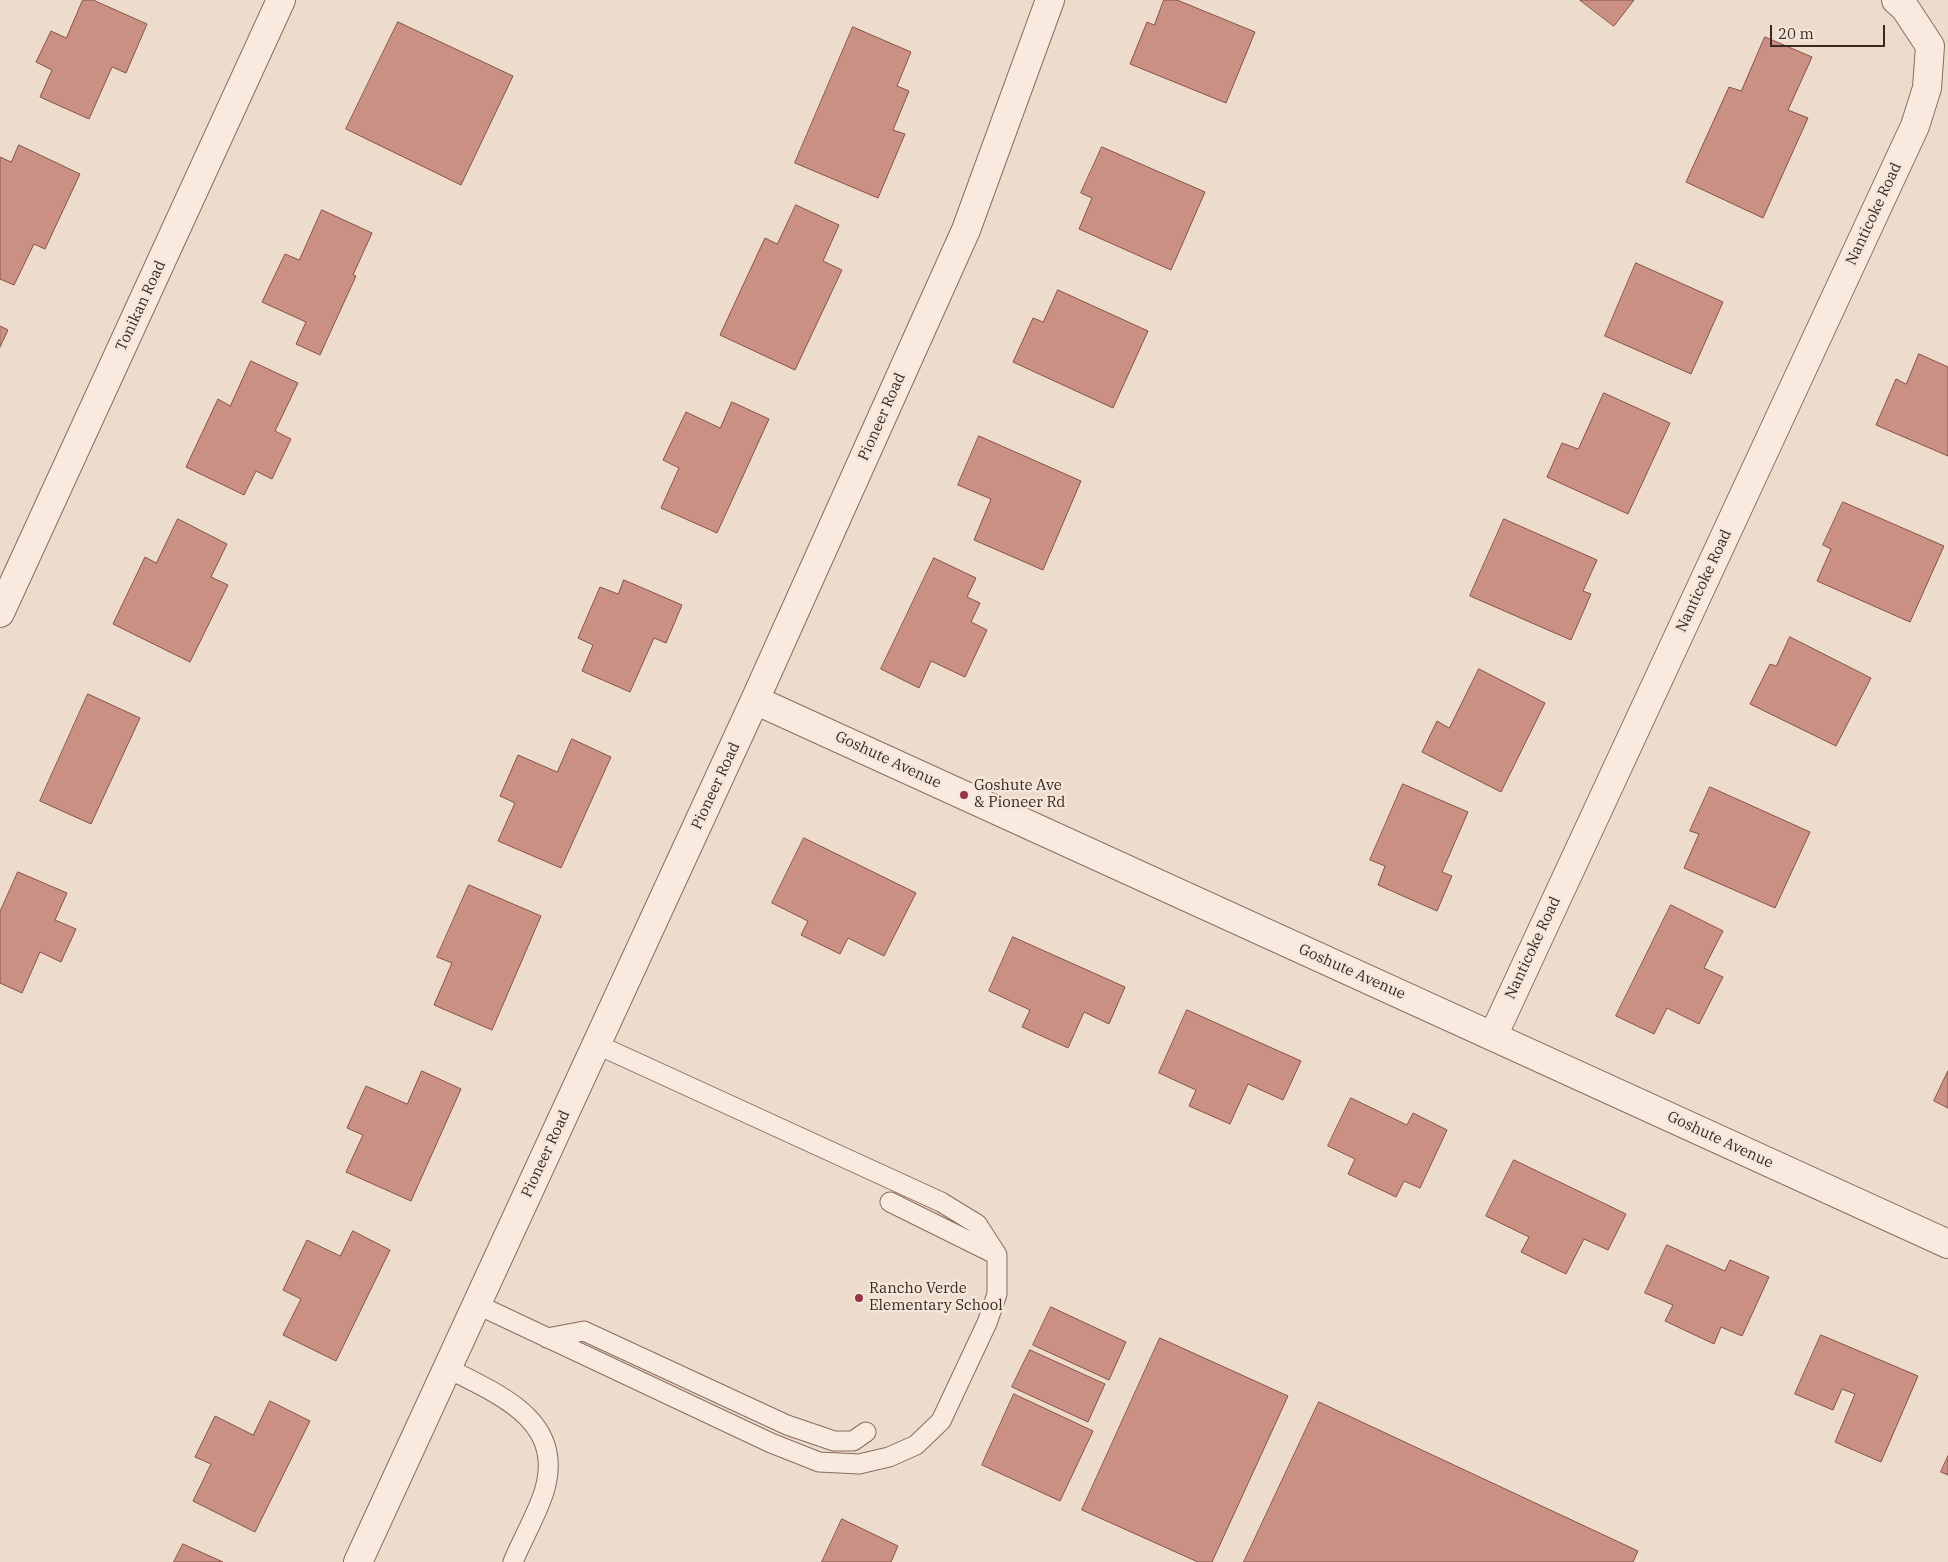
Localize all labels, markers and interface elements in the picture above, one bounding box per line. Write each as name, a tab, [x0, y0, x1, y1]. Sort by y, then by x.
scale bar	[1773, 15, 1888, 47]
text: 20 m	[1778, 24, 1814, 43]
street label: Nanticoke Road	[1842, 160, 1906, 268]
street label: Tonikan Road	[112, 258, 170, 354]
street label: Pioneer Road	[855, 370, 909, 464]
street label: Nanticoke Road	[1672, 527, 1736, 635]
street label: Goshute Avenue	[832, 728, 944, 792]
street label: Pioneer Road	[688, 740, 744, 832]
place label: Goshute Ave & Pioneer Rd	[974, 777, 1065, 812]
marker: Goshute Ave & Pioneer Rd	[958, 789, 970, 801]
street label: Nanticoke Road	[1501, 894, 1565, 1002]
street label: Goshute Avenue	[1296, 940, 1408, 1004]
street label: Pioneer Road	[518, 1108, 574, 1200]
street label: Goshute Avenue	[1664, 1108, 1776, 1172]
place label: Rancho Verde Elementary School	[869, 1280, 1003, 1315]
marker: Rancho Verde Elementary School	[853, 1292, 865, 1304]

